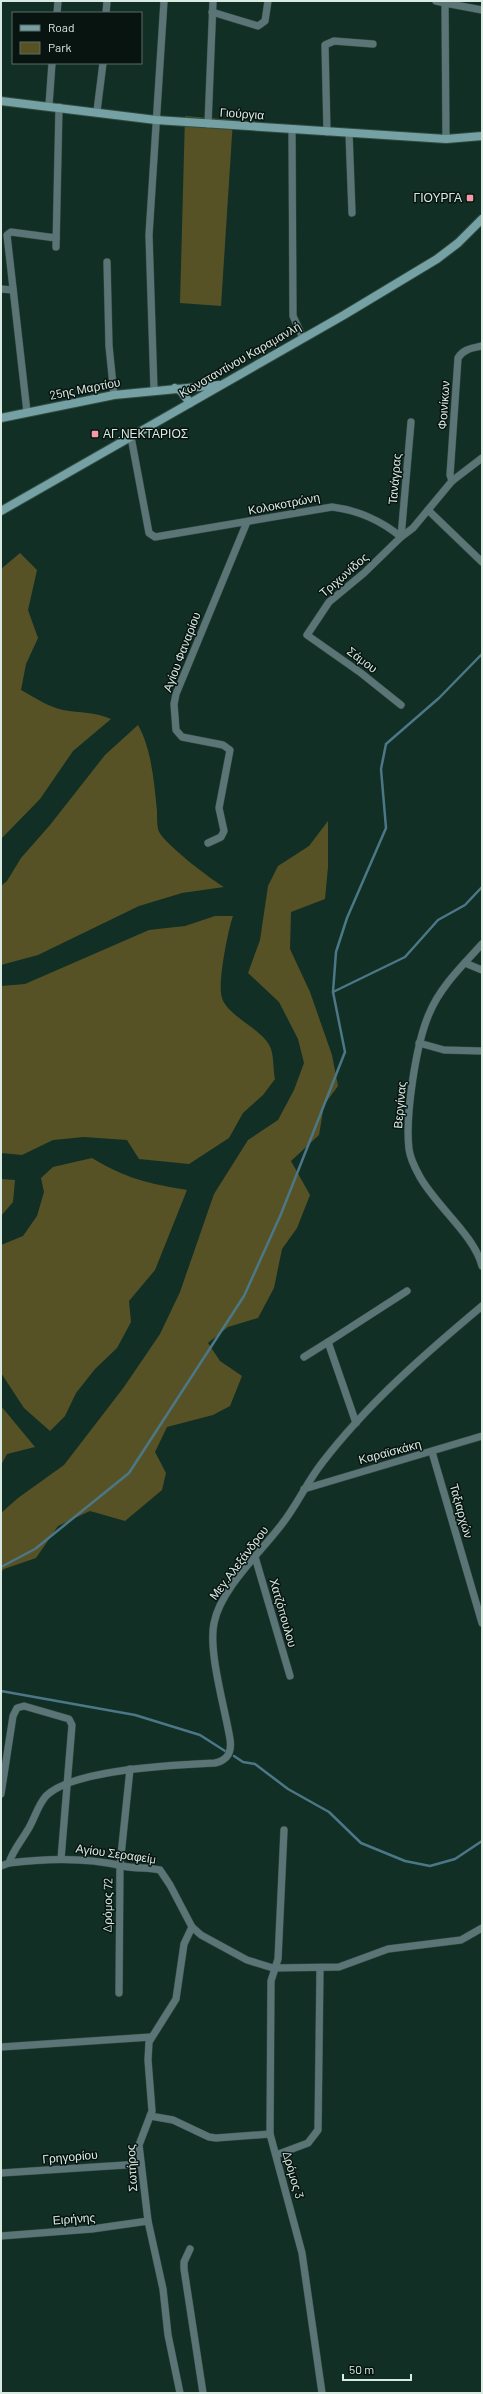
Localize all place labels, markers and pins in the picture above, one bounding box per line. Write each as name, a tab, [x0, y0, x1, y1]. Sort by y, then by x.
place label: ΓΙΟΥΡΓΑ	[414, 190, 462, 204]
marker: ΓΙΟΥΡΓΑ	[465, 193, 475, 203]
place label: ΑΓ.ΝΕΚΤΑΡΙΟΣ	[103, 426, 188, 440]
marker: ΑΓ.ΝΕΚΤΑΡΙΟΣ	[90, 429, 100, 439]

